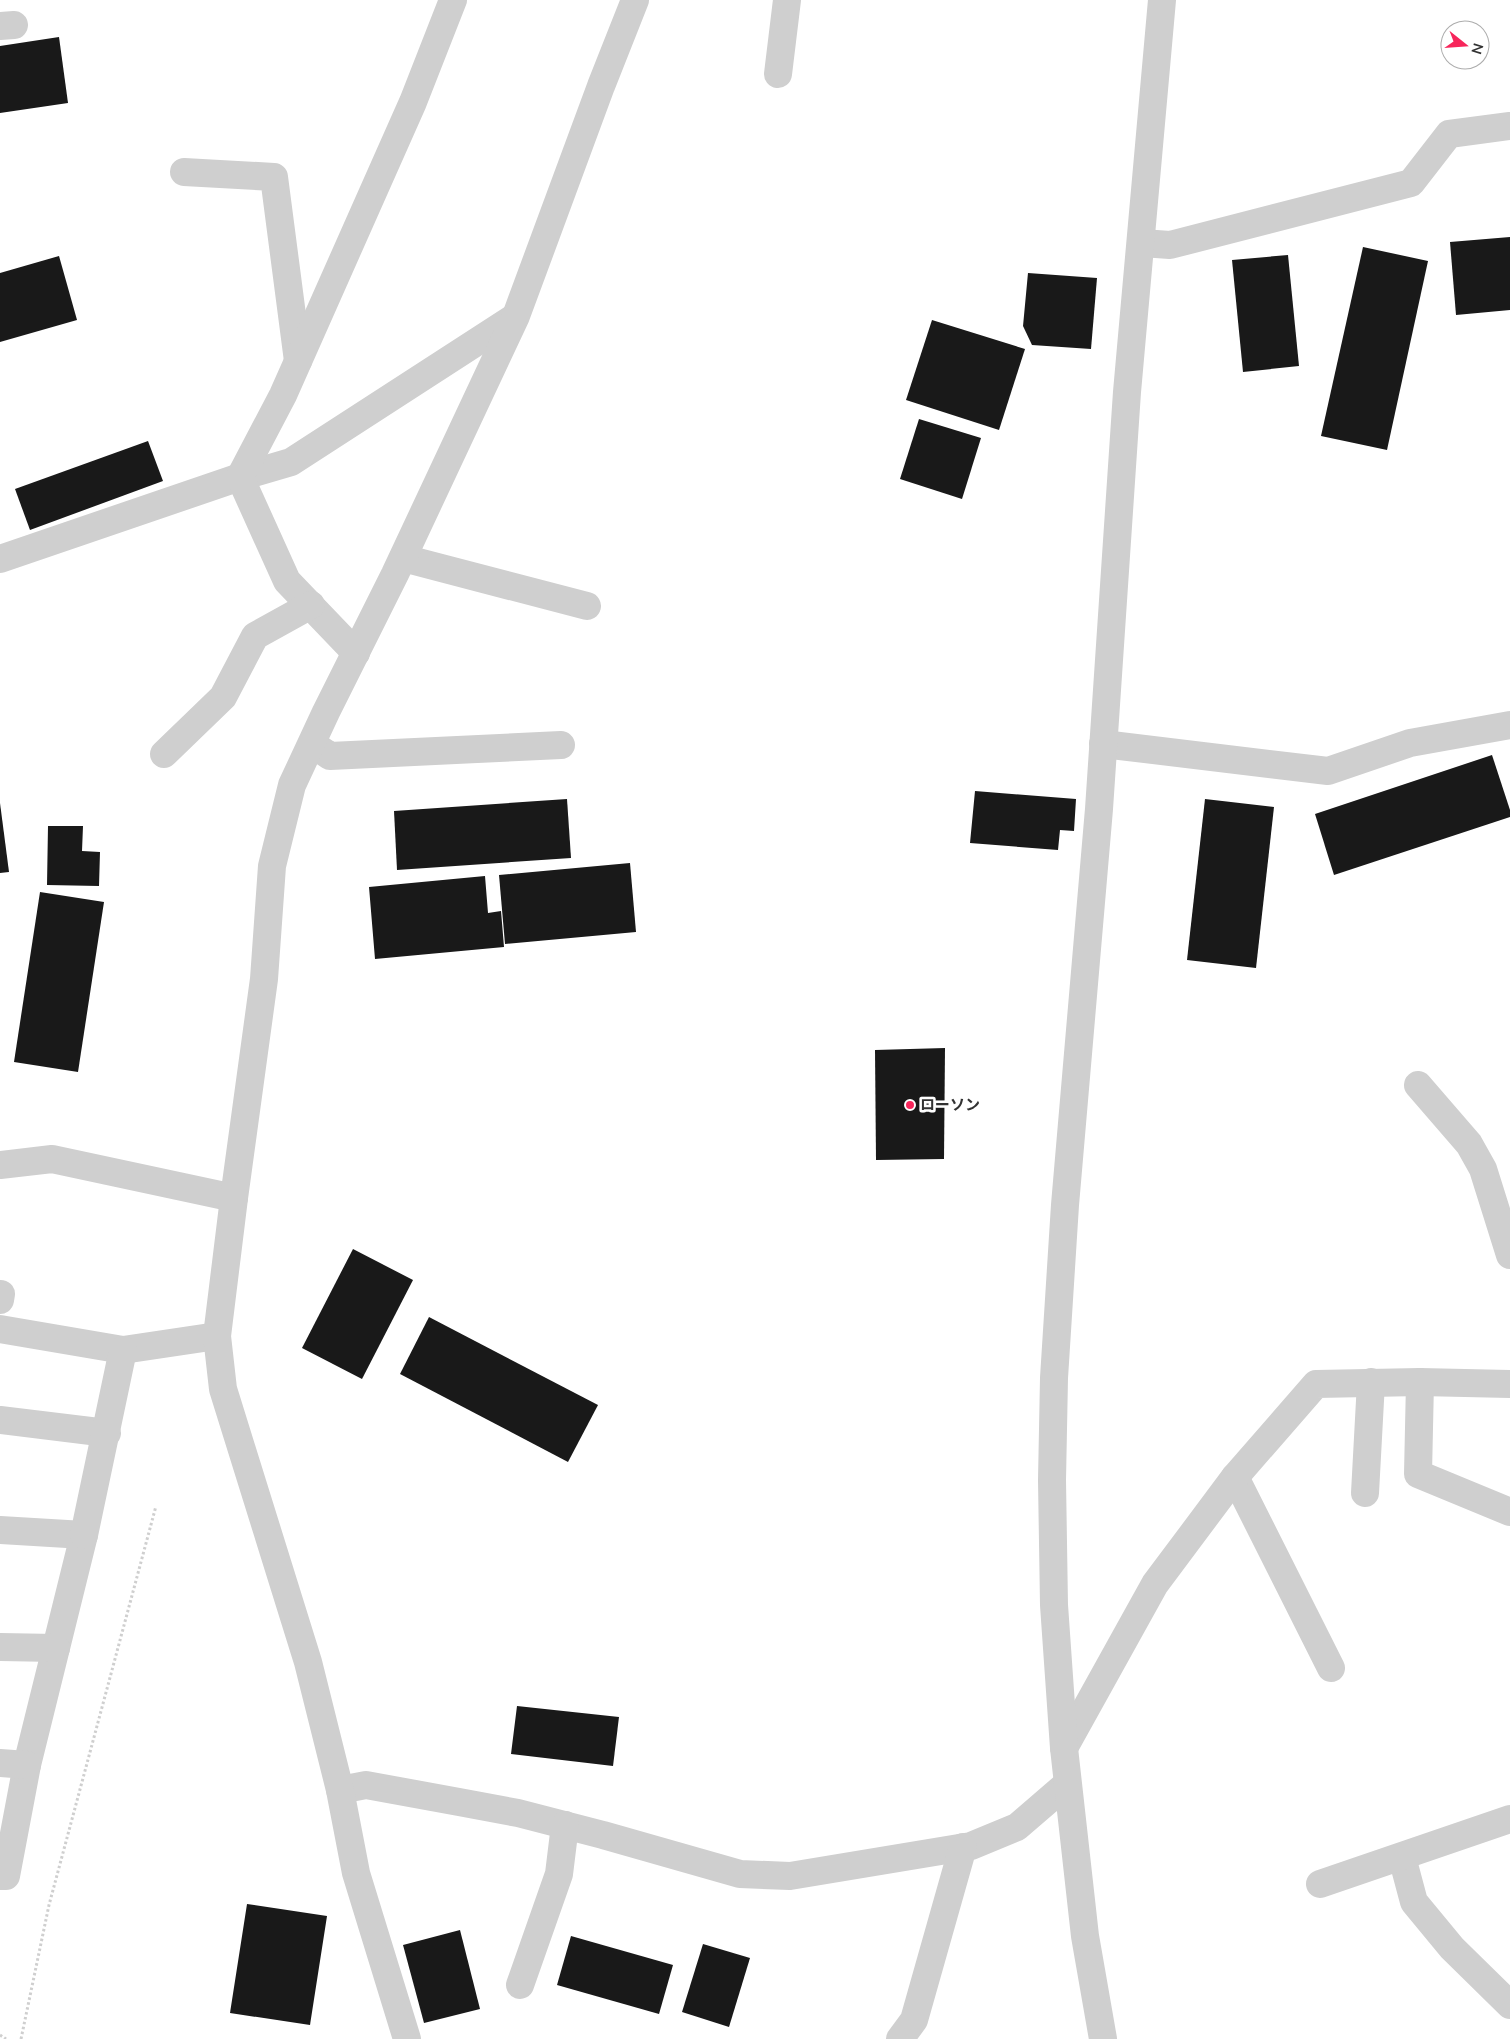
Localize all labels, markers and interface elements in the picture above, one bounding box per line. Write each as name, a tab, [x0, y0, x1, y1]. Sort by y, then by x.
north arrow	[1440, 20, 1490, 70]
text: N	[1467, 41, 1488, 56]
place label: ローソン	[920, 1095, 980, 1114]
marker: ローソン	[904, 1099, 916, 1111]

